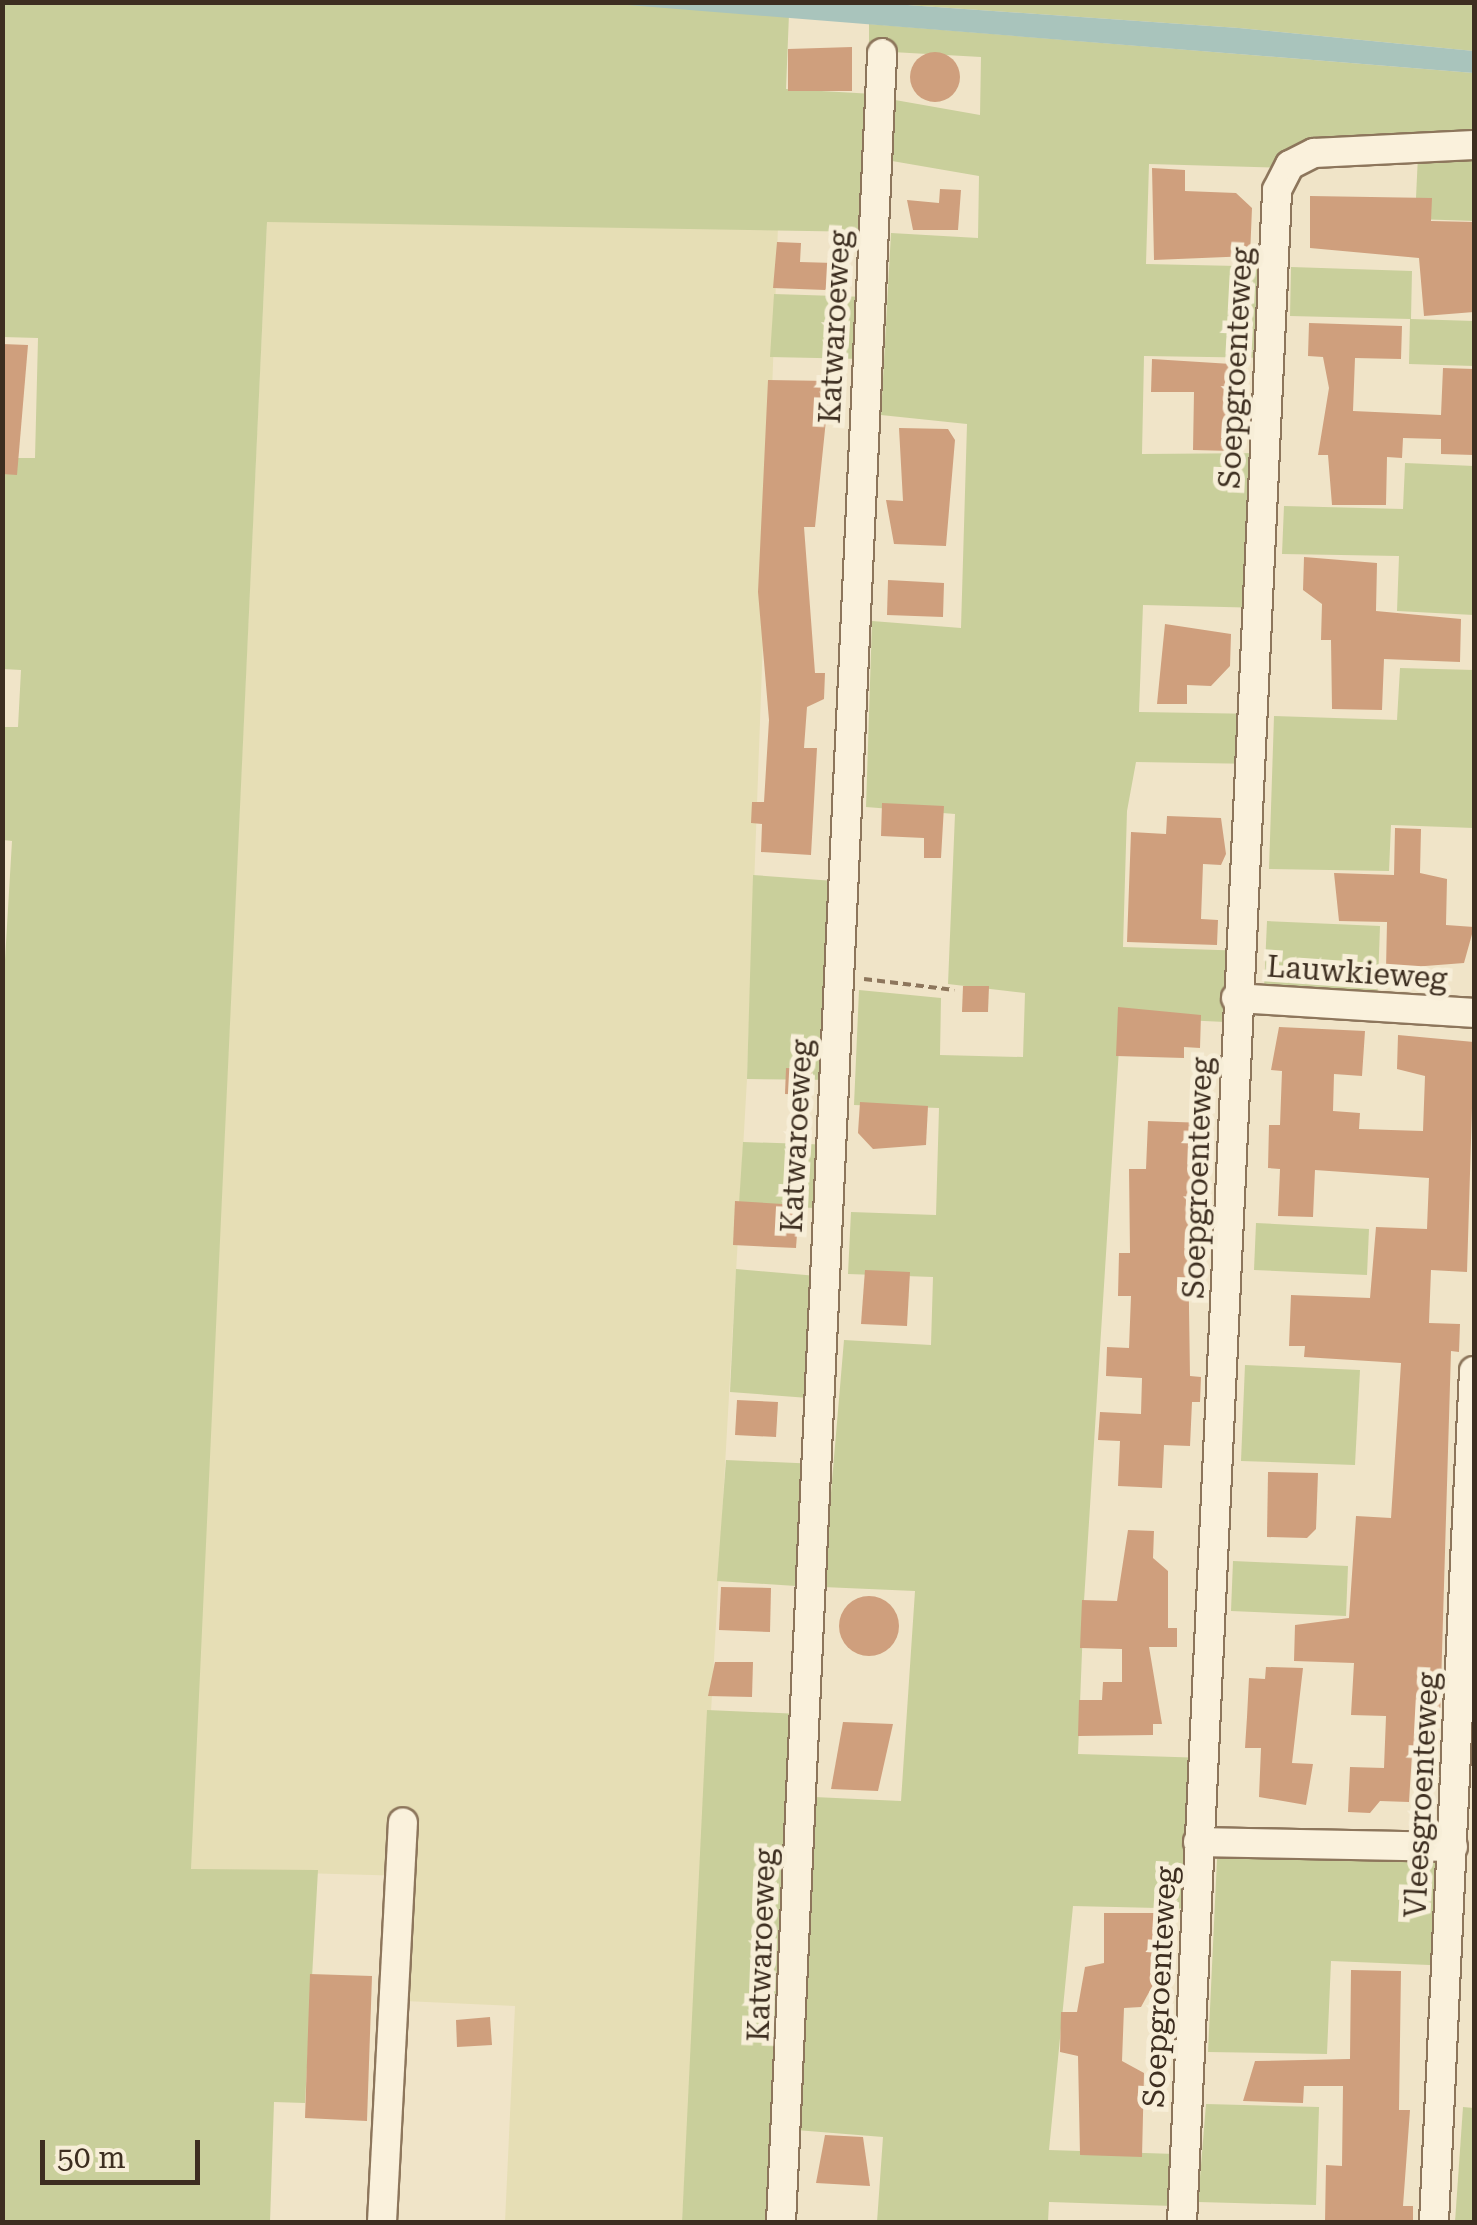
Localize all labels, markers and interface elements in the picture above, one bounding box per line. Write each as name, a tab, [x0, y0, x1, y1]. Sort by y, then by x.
street label: Katwaroeweg	[812, 229, 858, 425]
street label: Soepgroenteweg	[1212, 247, 1260, 489]
street label: Lauwkieweg	[1266, 949, 1448, 997]
street label: Katwaroeweg	[774, 1038, 820, 1234]
street label: Soepgroenteweg	[1176, 1057, 1220, 1299]
street label: Vleesgroenteweg	[1398, 1671, 1446, 1919]
street label: Katwaroeweg	[741, 1848, 783, 2042]
street label: Soepgroenteweg	[1136, 1866, 1184, 2108]
scale bar	[45, 2120, 205, 2182]
text: 50 m	[57, 2140, 126, 2175]

